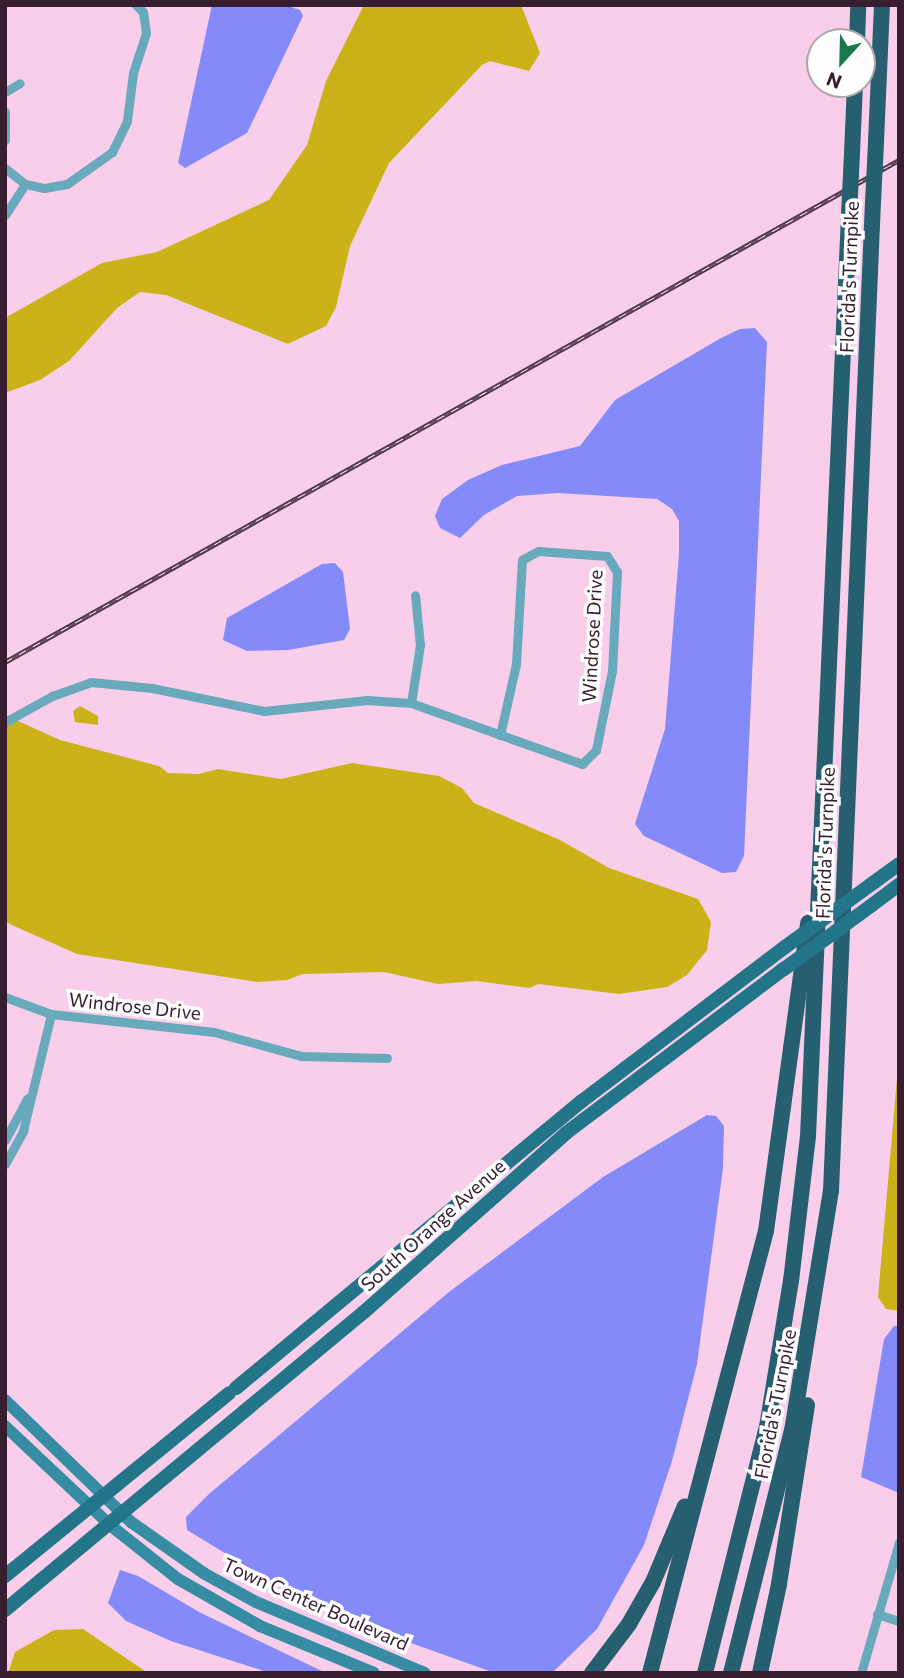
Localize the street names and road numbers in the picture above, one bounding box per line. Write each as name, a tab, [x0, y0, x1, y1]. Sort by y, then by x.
street label: Florida's Turnpike	[835, 201, 863, 353]
street label: Windrose Drive	[577, 569, 607, 703]
street label: Florida's Turnpike	[811, 767, 839, 919]
street label: Windrose Drive	[68, 988, 202, 1024]
street label: South Orange Avenue	[356, 1154, 510, 1296]
street label: Florida's Turnpike	[749, 1327, 801, 1481]
street label: Town Center Boulevard	[220, 1553, 412, 1655]

